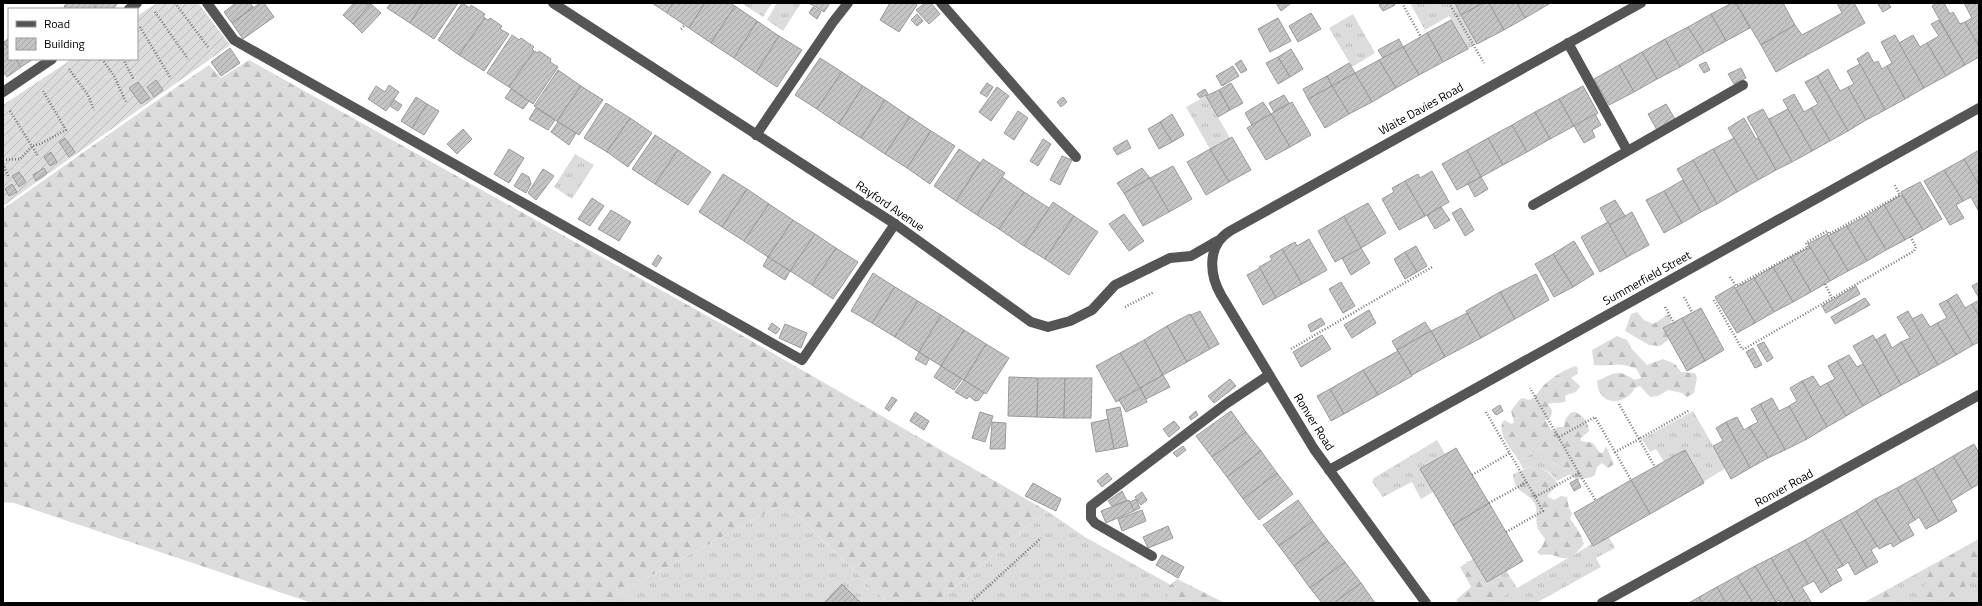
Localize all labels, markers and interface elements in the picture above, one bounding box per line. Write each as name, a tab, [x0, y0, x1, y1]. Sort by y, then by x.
legend	[8, 8, 138, 60]
text: Road	[44, 14, 70, 33]
text: Building	[44, 34, 85, 53]
street label: Waite Davies Road	[1375, 77, 1467, 140]
street label: Rayford Avenue	[852, 175, 929, 236]
street label: Summerfield Street	[1599, 245, 1695, 310]
street label: Ronver Road	[1289, 389, 1340, 454]
street label: Ronver Road	[1751, 464, 1817, 512]

